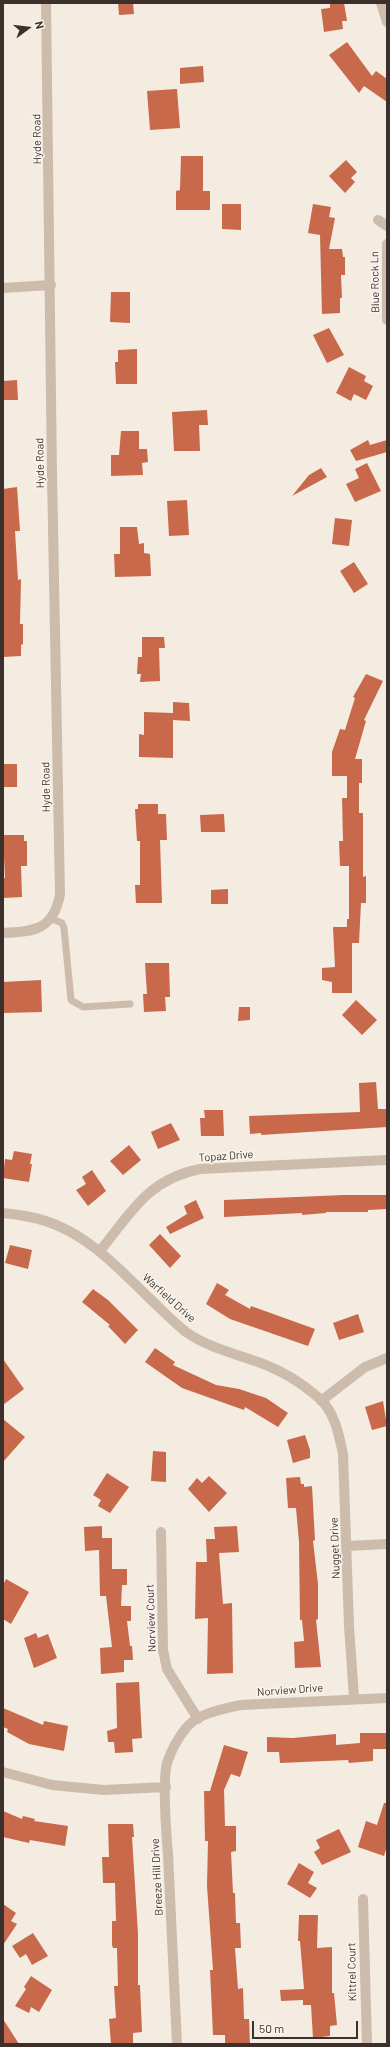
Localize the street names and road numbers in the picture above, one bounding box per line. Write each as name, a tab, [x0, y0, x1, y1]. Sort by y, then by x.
street label: Hyde Road	[30, 114, 44, 164]
street label: Blue Rock Ln	[368, 251, 382, 313]
street label: Hyde Road	[33, 438, 47, 488]
street label: Hyde Road	[39, 762, 53, 812]
street label: Topaz Drive	[198, 1148, 254, 1164]
street label: Warfield Drive	[140, 1271, 198, 1325]
street label: Nugget Drive	[327, 1517, 343, 1579]
street label: Norview Court	[143, 1584, 159, 1652]
street label: Norview Drive	[257, 1681, 323, 1699]
street label: Breeze Hill Drive	[148, 1838, 166, 1916]
street label: Kittrel Court	[345, 1942, 359, 2002]

